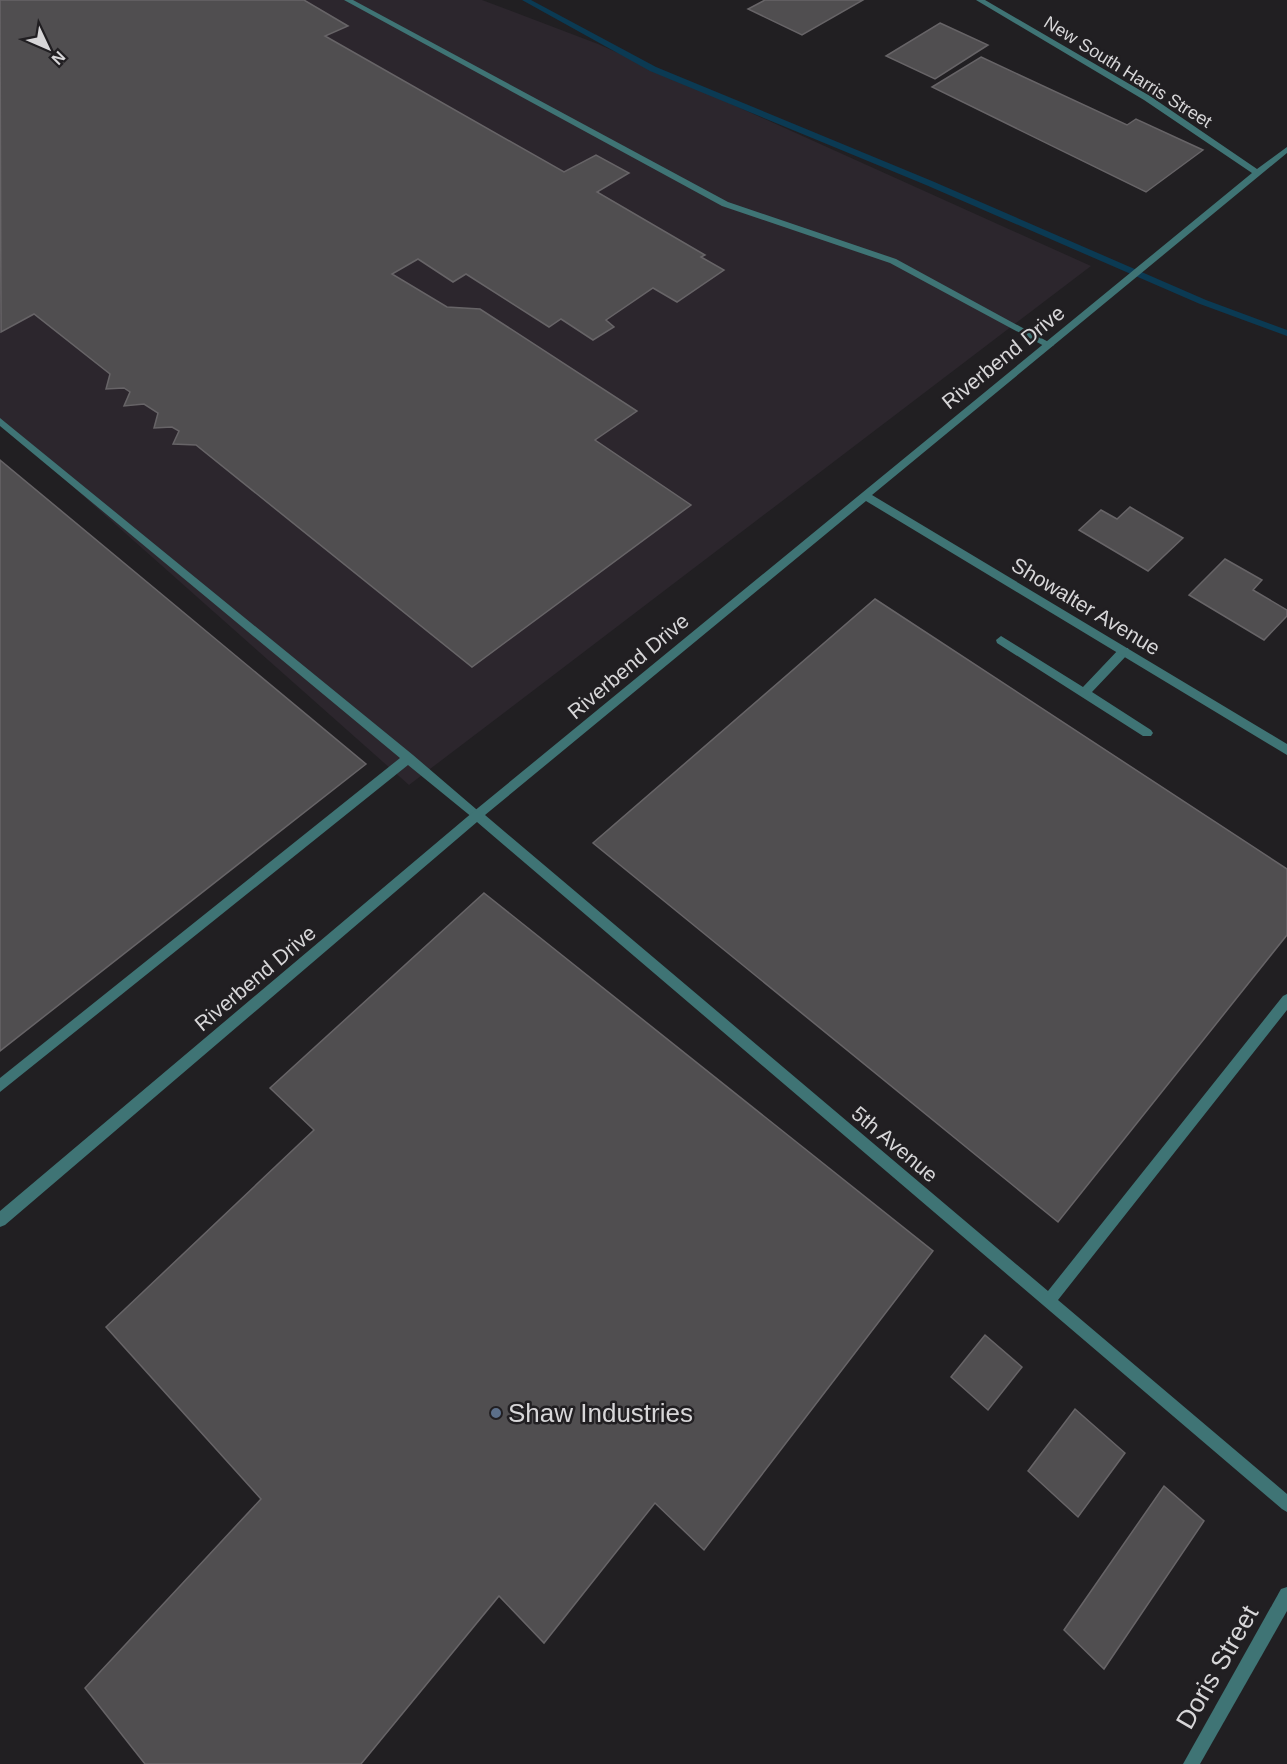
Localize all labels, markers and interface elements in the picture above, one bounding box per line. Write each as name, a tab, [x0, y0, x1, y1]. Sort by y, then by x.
street label: New South Harris Street	[1040, 12, 1216, 132]
north arrow	[18, 18, 78, 78]
text: N	[48, 48, 69, 68]
street label: Riverbend Drive	[937, 301, 1069, 413]
street label: Showalter Avenue	[1008, 553, 1164, 659]
street label: Riverbend Drive	[563, 609, 693, 723]
street label: Riverbend Drive	[190, 921, 320, 1035]
street label: 5th Avenue	[847, 1102, 943, 1186]
place label: Shaw Industries	[508, 1398, 693, 1428]
marker: Shaw Industries	[489, 1406, 503, 1420]
street label: Doris Street	[1170, 1599, 1265, 1734]

